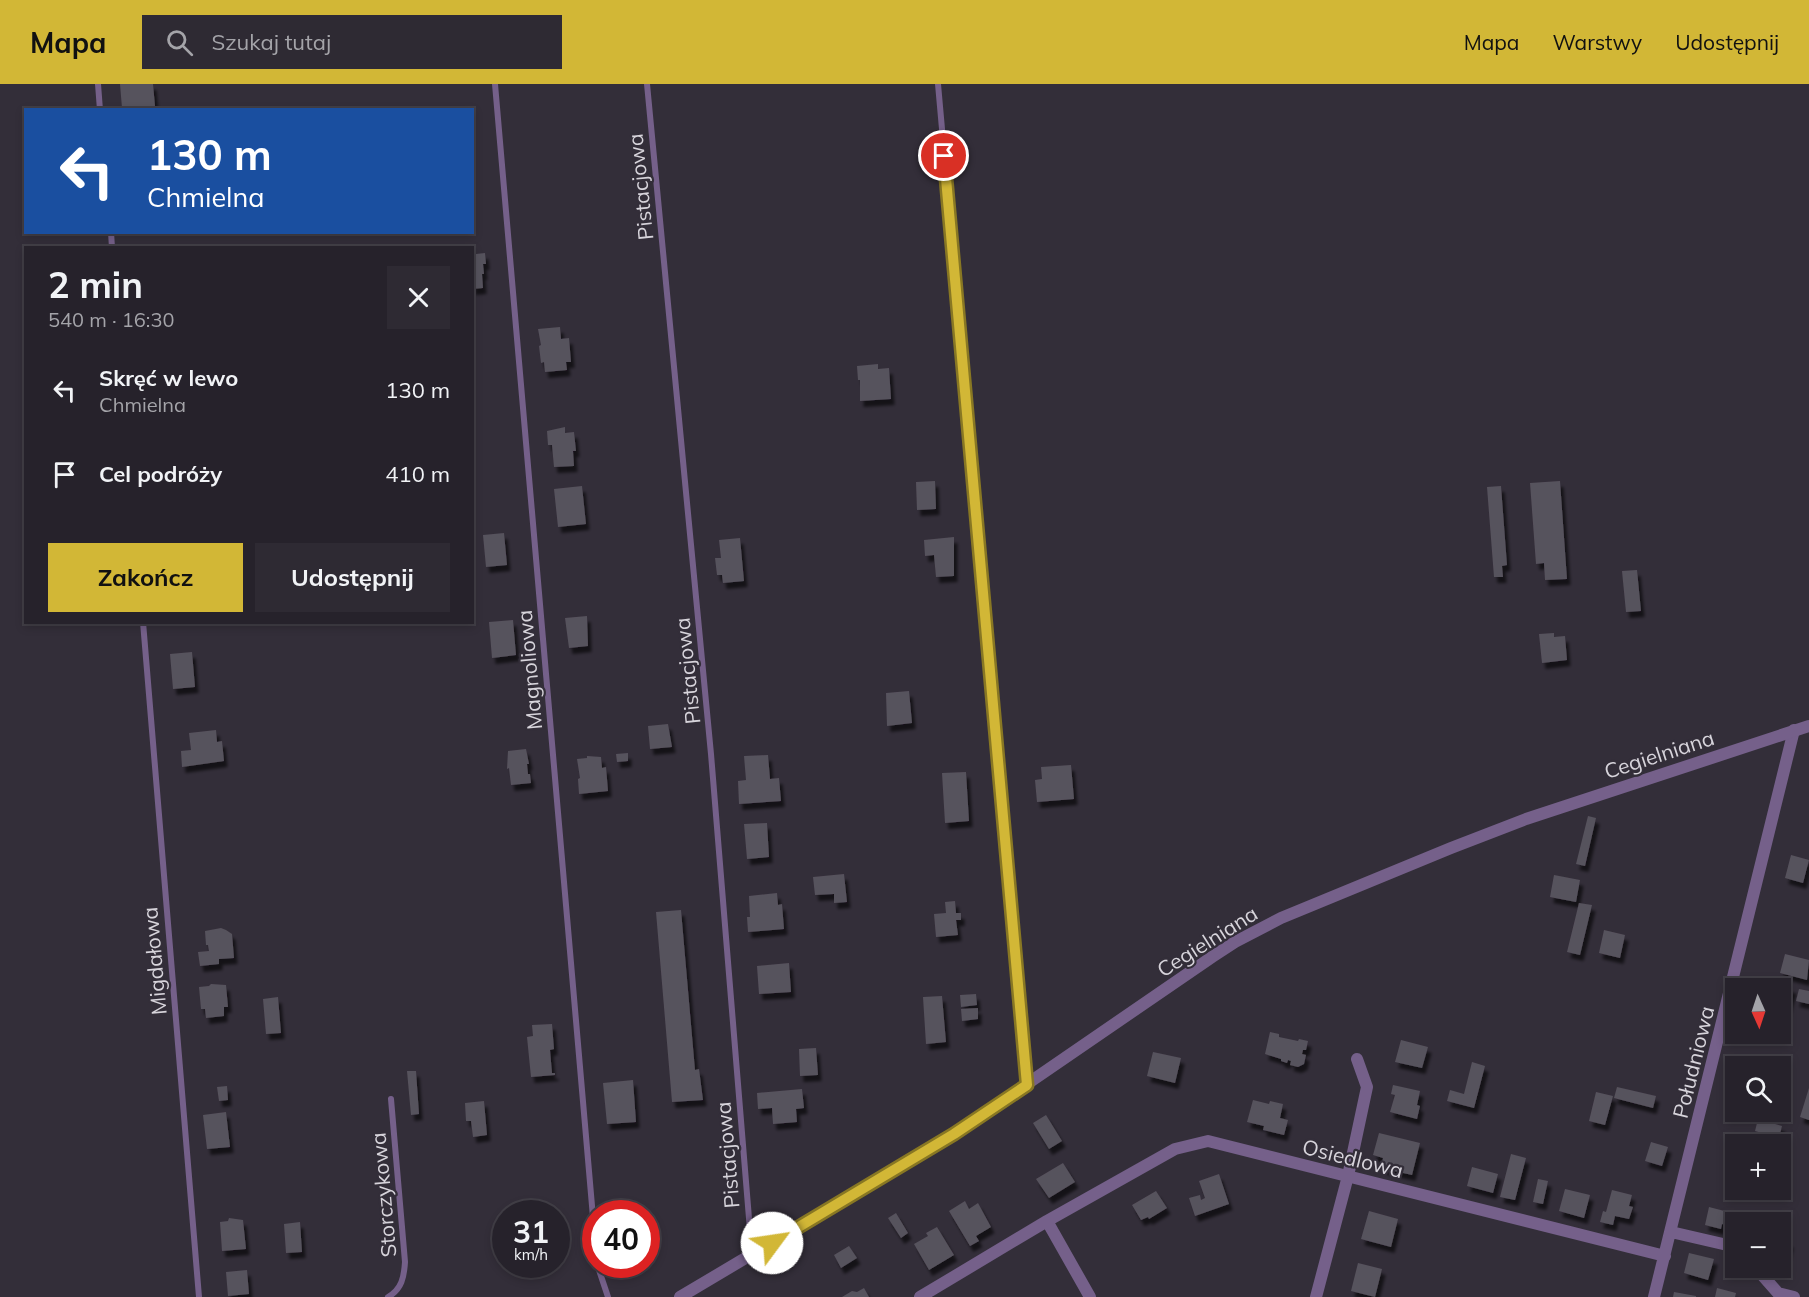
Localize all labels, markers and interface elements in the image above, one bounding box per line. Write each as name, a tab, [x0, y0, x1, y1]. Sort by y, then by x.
search box	[142, 15, 562, 69]
text: Mapa	[30, 25, 106, 60]
icon: search	[163, 26, 196, 59]
text: Szukaj tutaj	[211, 28, 331, 56]
text: Mapa	[1464, 29, 1519, 55]
text: Warstwy	[1552, 29, 1642, 55]
text: Udostępnij	[1675, 29, 1779, 55]
text: 130 m	[147, 128, 272, 181]
pin	[918, 130, 969, 181]
icon: left	[48, 132, 126, 210]
street label: Pistacjowa	[621, 133, 659, 241]
icon: arrive	[927, 139, 960, 172]
text: Chmielna	[147, 180, 265, 214]
text: 2 min	[48, 262, 143, 307]
button: close	[387, 266, 450, 329]
text: 540 m · 16:30	[48, 307, 174, 332]
text: Skręć w lewo	[99, 364, 238, 392]
icon: left	[48, 374, 81, 407]
text: 130 m	[385, 376, 450, 404]
text: Chmielna	[99, 392, 186, 417]
icon: arrive	[48, 458, 81, 491]
text: Cel podróży	[99, 460, 222, 488]
text: 410 m	[385, 460, 450, 488]
button: Zakończ	[48, 543, 243, 612]
button: Udostępnij	[255, 543, 450, 612]
street label: Magnoliowa	[511, 609, 547, 731]
street label: Pistacjowa	[668, 617, 706, 725]
street label: Cegielniana	[1601, 724, 1717, 784]
street label: Cegielniana	[1152, 900, 1262, 982]
street label: Migdałowa	[136, 906, 172, 1016]
north arrow	[1725, 978, 1791, 1044]
map controls	[1725, 978, 1791, 1278]
street label: Południowa	[1667, 1003, 1719, 1121]
button: search	[1725, 1056, 1791, 1122]
street label: Pistacjowa	[709, 1101, 745, 1209]
street label: Storczykowa	[365, 1132, 401, 1258]
street label: Osiedlowa	[1300, 1133, 1406, 1183]
button: +	[1725, 1134, 1791, 1200]
speed limit sign: 40	[582, 1200, 660, 1278]
position arrow	[740, 1211, 804, 1275]
button: −	[1725, 1212, 1791, 1278]
text: 31	[513, 1213, 549, 1251]
text: km/h	[514, 1245, 548, 1264]

